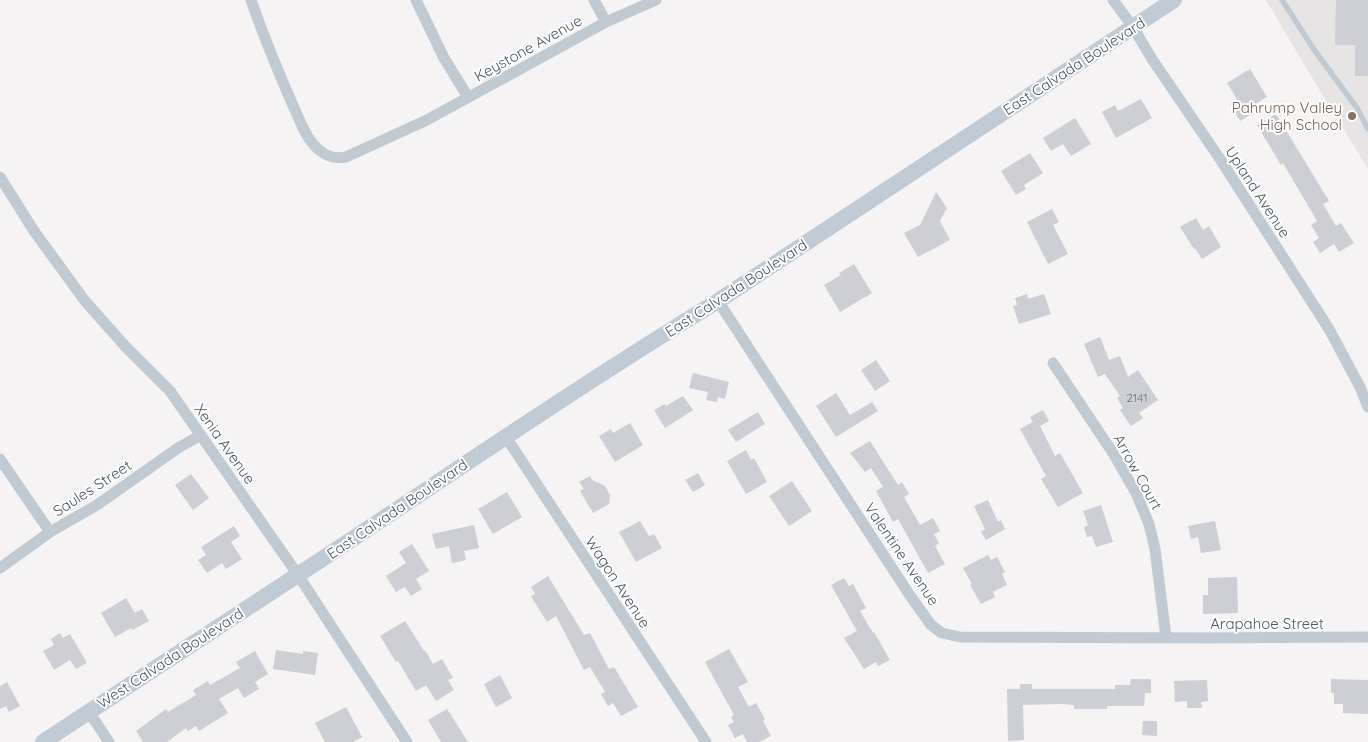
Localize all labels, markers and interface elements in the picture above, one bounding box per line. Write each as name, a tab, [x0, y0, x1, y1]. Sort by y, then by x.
street label: Keystone Avenue	[471, 11, 585, 85]
street label: East Calvada Boulevard	[999, 13, 1149, 119]
place label: Pahrump Valley High School	[1232, 98, 1342, 134]
marker: Pahrump Valley High School	[1346, 110, 1358, 122]
street label: Upland Avenue	[1221, 143, 1295, 241]
street label: East Calvada Boulevard	[661, 235, 811, 341]
house number: 2141	[1126, 390, 1148, 405]
street label: Xenia Avenue	[190, 400, 260, 488]
street label: Arrow Court	[1109, 431, 1167, 513]
street label: East Calvada Boulevard	[323, 455, 471, 563]
street label: Saules Street	[49, 456, 135, 520]
street label: Valentine Avenue	[861, 499, 943, 609]
street label: Wagon Avenue	[581, 533, 655, 631]
street label: West Calvada Boulevard	[93, 604, 247, 712]
street label: Arapahoe Street	[1210, 614, 1324, 633]

